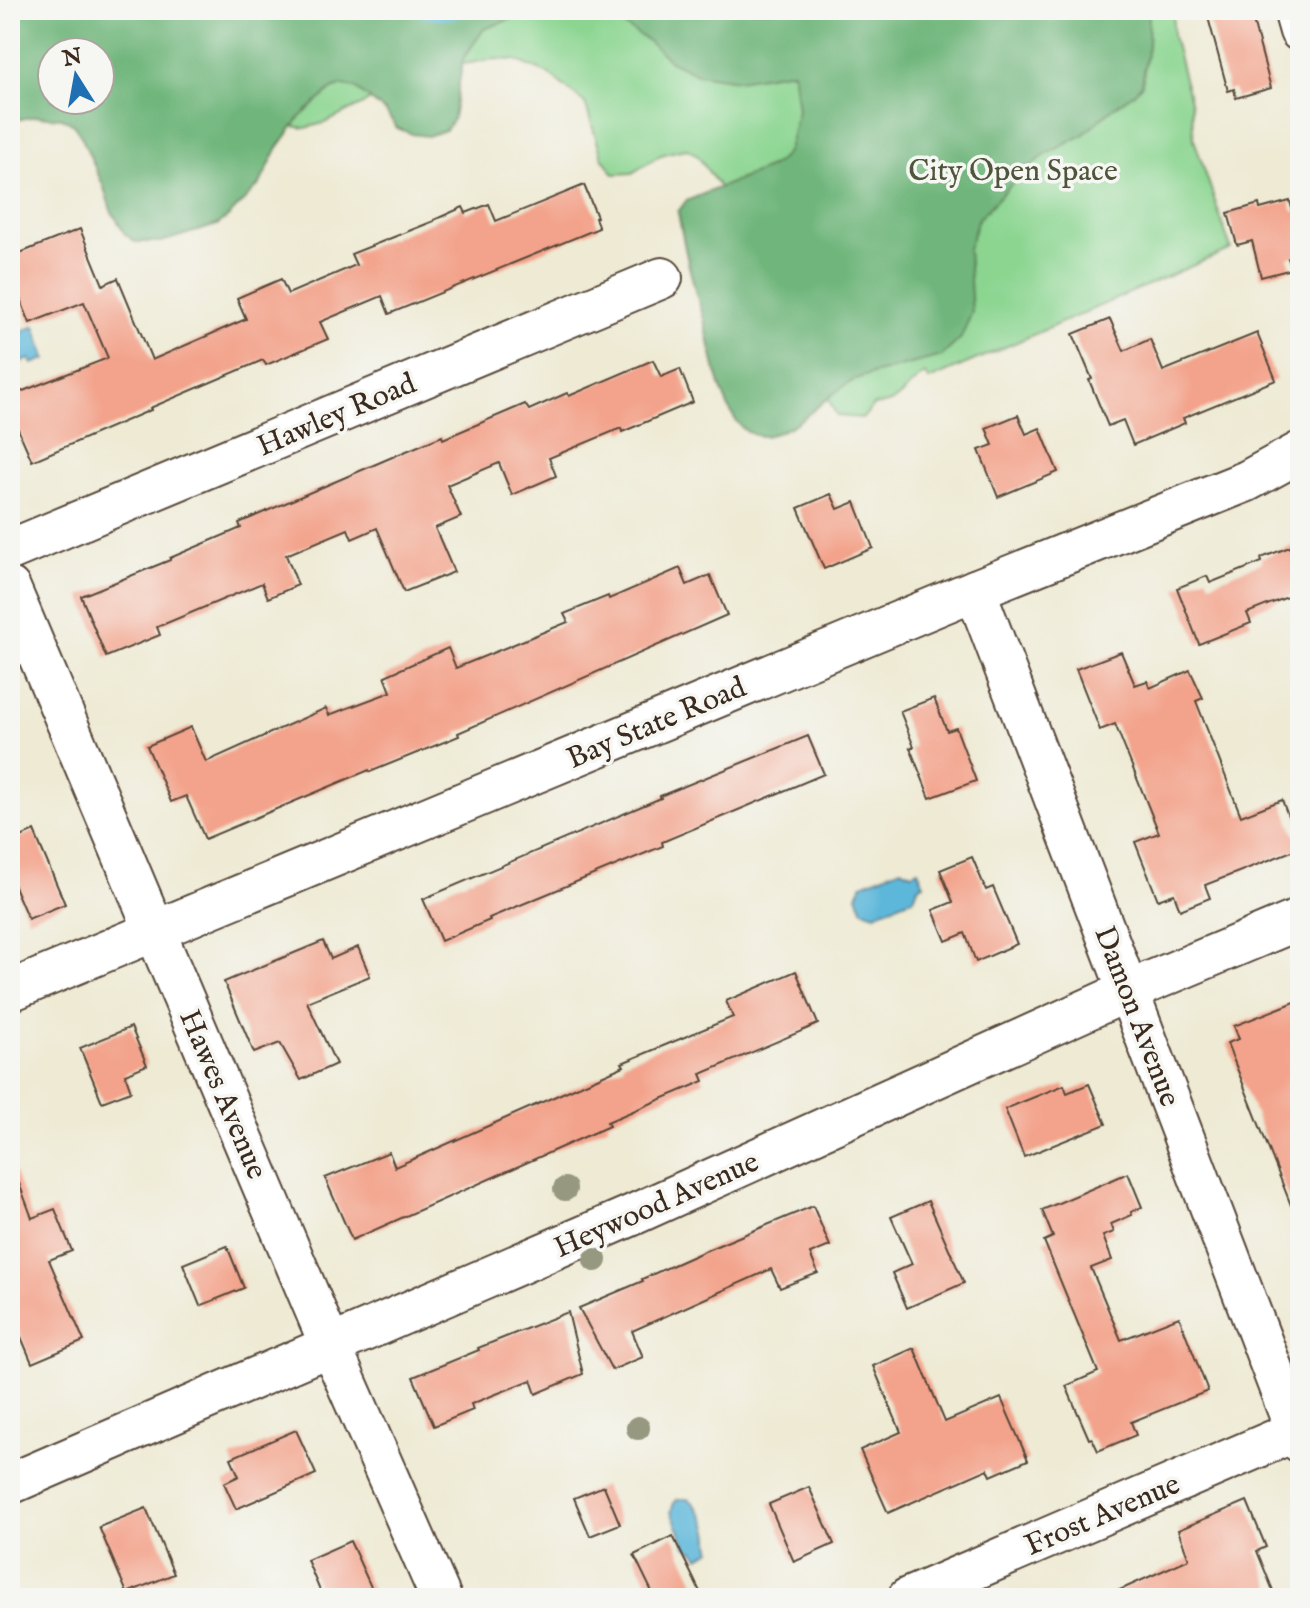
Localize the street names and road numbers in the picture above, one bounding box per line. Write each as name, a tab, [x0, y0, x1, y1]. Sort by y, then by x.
street label: Hawley Road	[252, 365, 423, 466]
street label: Bay State Road	[561, 669, 753, 779]
street label: Damon Avenue	[1084, 921, 1188, 1112]
street label: Hawes Avenue	[169, 1004, 275, 1185]
street label: Heywood Avenue	[549, 1144, 765, 1268]
street label: Frost Avenue	[1019, 1466, 1186, 1566]

